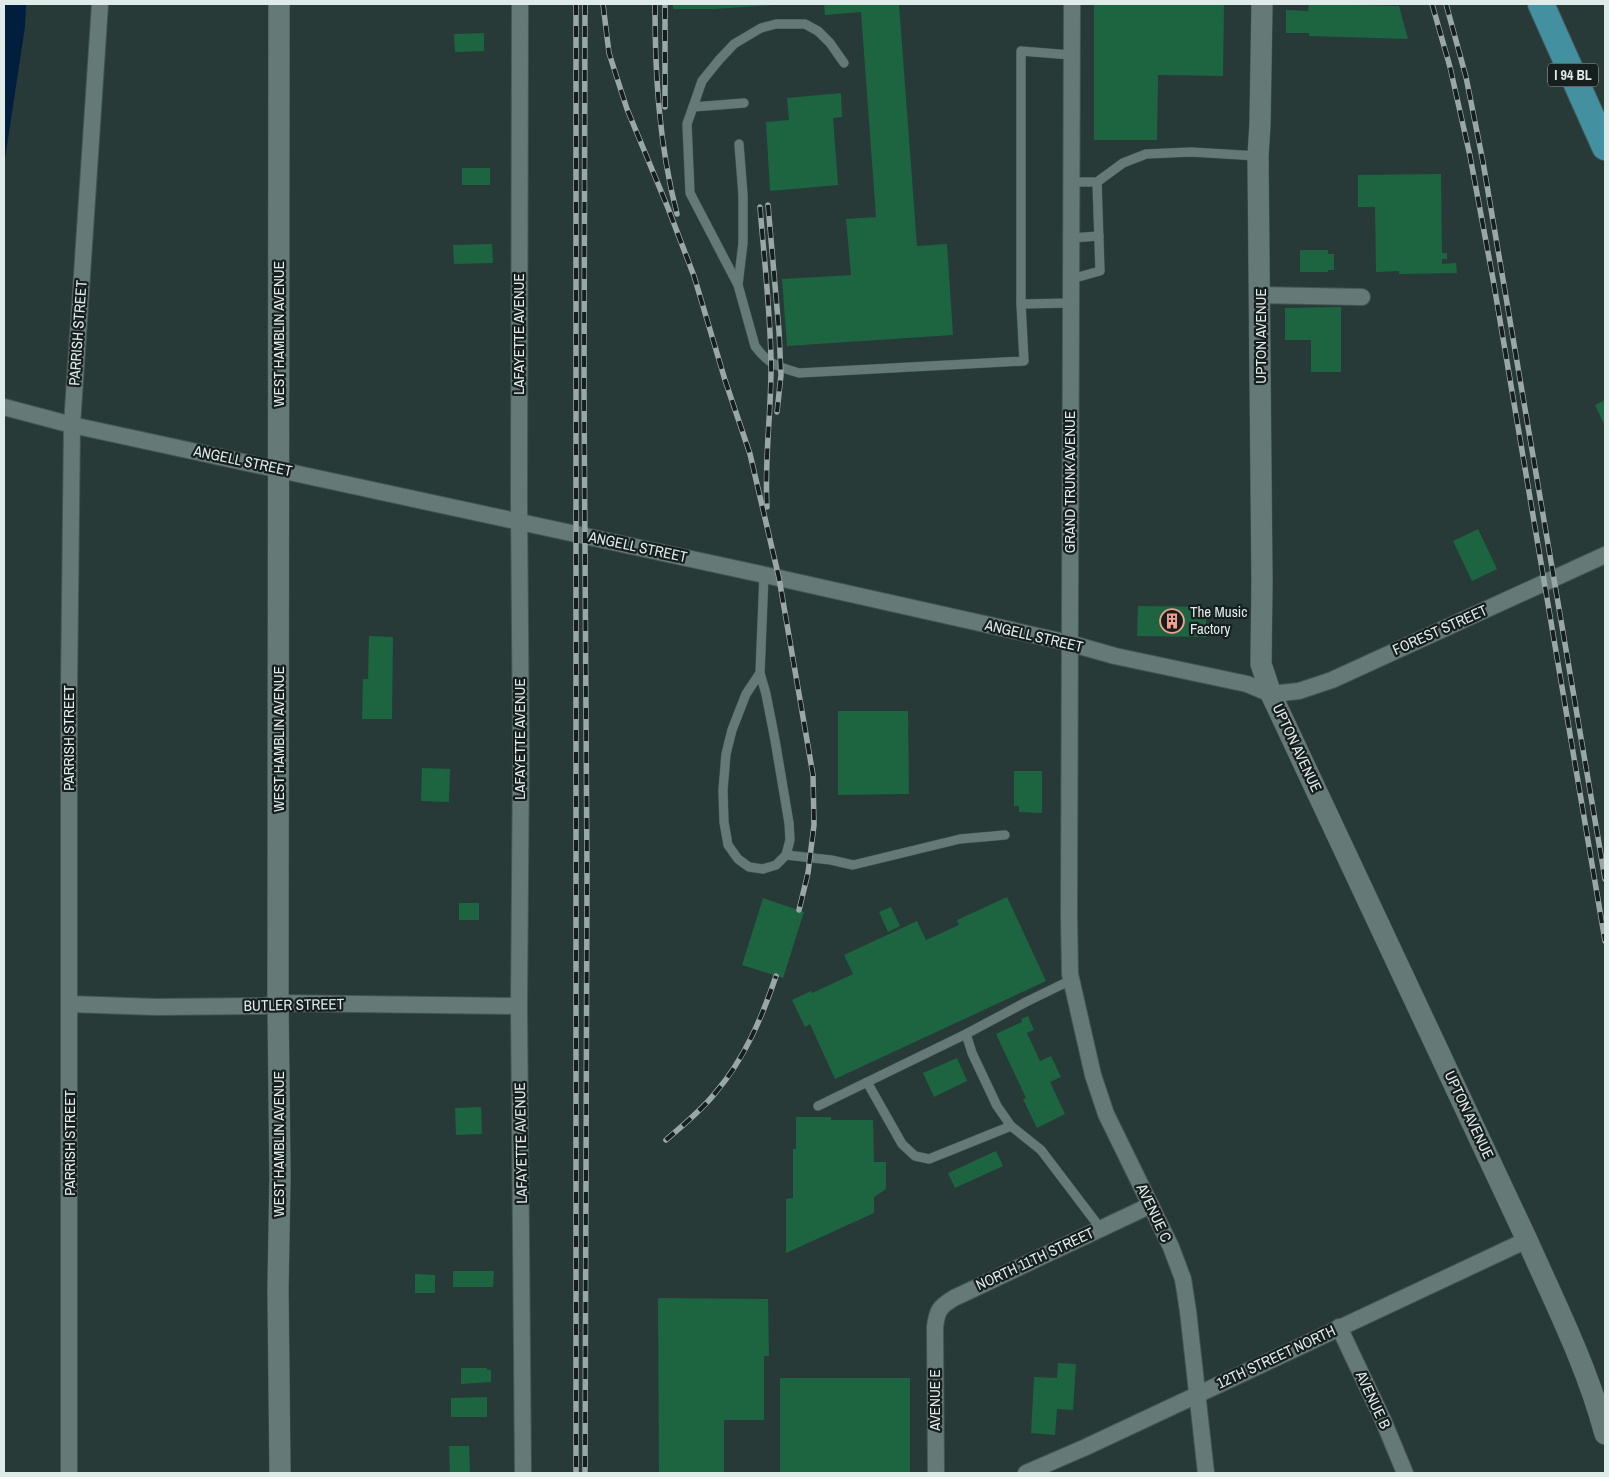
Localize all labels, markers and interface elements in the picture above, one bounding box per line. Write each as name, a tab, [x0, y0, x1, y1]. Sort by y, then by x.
road number: I 94 BL	[1548, 64, 1598, 86]
street label: WEST HAMBLIN AVENUE	[268, 261, 289, 407]
street label: LAFAYETTE AVENUE	[508, 273, 529, 395]
street label: PARRISH STREET	[63, 279, 92, 386]
street label: UPTON AVENUE	[1250, 288, 1271, 384]
street label: GRAND TRUNK AVENUE	[1059, 411, 1080, 553]
street label: ANGELL STREET	[191, 440, 295, 481]
street label: ANGELL STREET	[586, 526, 690, 567]
street label: FOREST STREET	[1389, 599, 1491, 660]
place label: The Music Factory	[1190, 601, 1247, 639]
building icon: The Music Factory	[1159, 608, 1185, 634]
street label: ANGELL STREET	[982, 614, 1086, 657]
street label: WEST HAMBLIN AVENUE	[268, 666, 289, 812]
street label: LAFAYETTE AVENUE	[509, 678, 530, 800]
street label: PARRISH STREET	[58, 685, 79, 791]
street label: UPTON AVENUE	[1268, 700, 1327, 795]
street label: BUTLER STREET	[244, 993, 345, 1016]
street label: UPTON AVENUE	[1440, 1067, 1499, 1162]
street label: WEST HAMBLIN AVENUE	[268, 1071, 289, 1217]
street label: LAFAYETTE AVENUE	[509, 1082, 532, 1204]
street label: PARRISH STREET	[59, 1090, 80, 1196]
street label: AVENUE C	[1131, 1179, 1177, 1245]
street label: NORTH 11TH STREET	[972, 1222, 1098, 1295]
street label: 12TH STREET NORTH	[1213, 1320, 1339, 1393]
street label: AVENUE B	[1351, 1367, 1396, 1432]
street label: AVENUE E	[924, 1369, 945, 1432]

